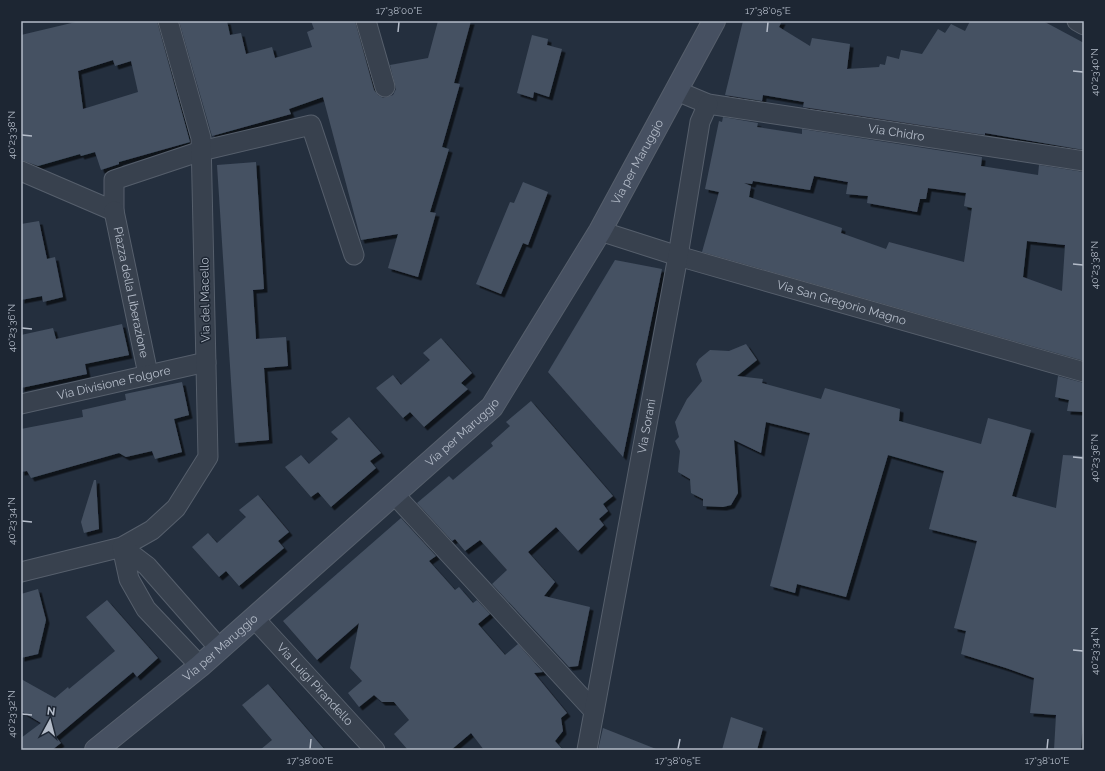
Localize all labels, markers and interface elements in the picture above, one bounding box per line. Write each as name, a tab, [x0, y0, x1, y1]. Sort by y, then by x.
text: 17°38'00"E	[376, 5, 422, 16]
text: 17°38'05"E	[745, 5, 791, 16]
text: 40°23'40"N	[1089, 48, 1100, 96]
text: 40°23'38"N	[6, 111, 17, 159]
street label: Via per Maruggio	[609, 117, 666, 207]
street label: Via Chidro	[867, 121, 925, 144]
street label: Piazza della Liberazione	[110, 226, 151, 359]
text: 40°23'38"N	[1089, 241, 1100, 289]
street label: Via del Macello	[197, 257, 213, 343]
street label: Via San Gregorio Magno	[775, 278, 908, 328]
text: 40°23'36"N	[6, 304, 17, 352]
street label: Via Divisione Folgore	[56, 363, 172, 403]
street label: Via per Maruggio	[423, 396, 502, 470]
street label: Via Sorani	[635, 398, 658, 455]
text: 40°23'36"N	[1089, 434, 1100, 482]
text: 40°23'34"N	[6, 497, 17, 545]
street label: Via per Maruggio	[180, 611, 261, 684]
text: 40°23'34"N	[1089, 627, 1100, 675]
street label: Via Luigi Pirandello	[274, 640, 356, 728]
text: 40°23'32"N	[6, 690, 17, 738]
north arrow	[30, 701, 70, 741]
text: N	[46, 705, 56, 719]
text: 17°38'00"E	[287, 755, 333, 766]
text: 17°38'05"E	[655, 755, 701, 766]
text: 17°38'10"E	[1025, 755, 1069, 766]

